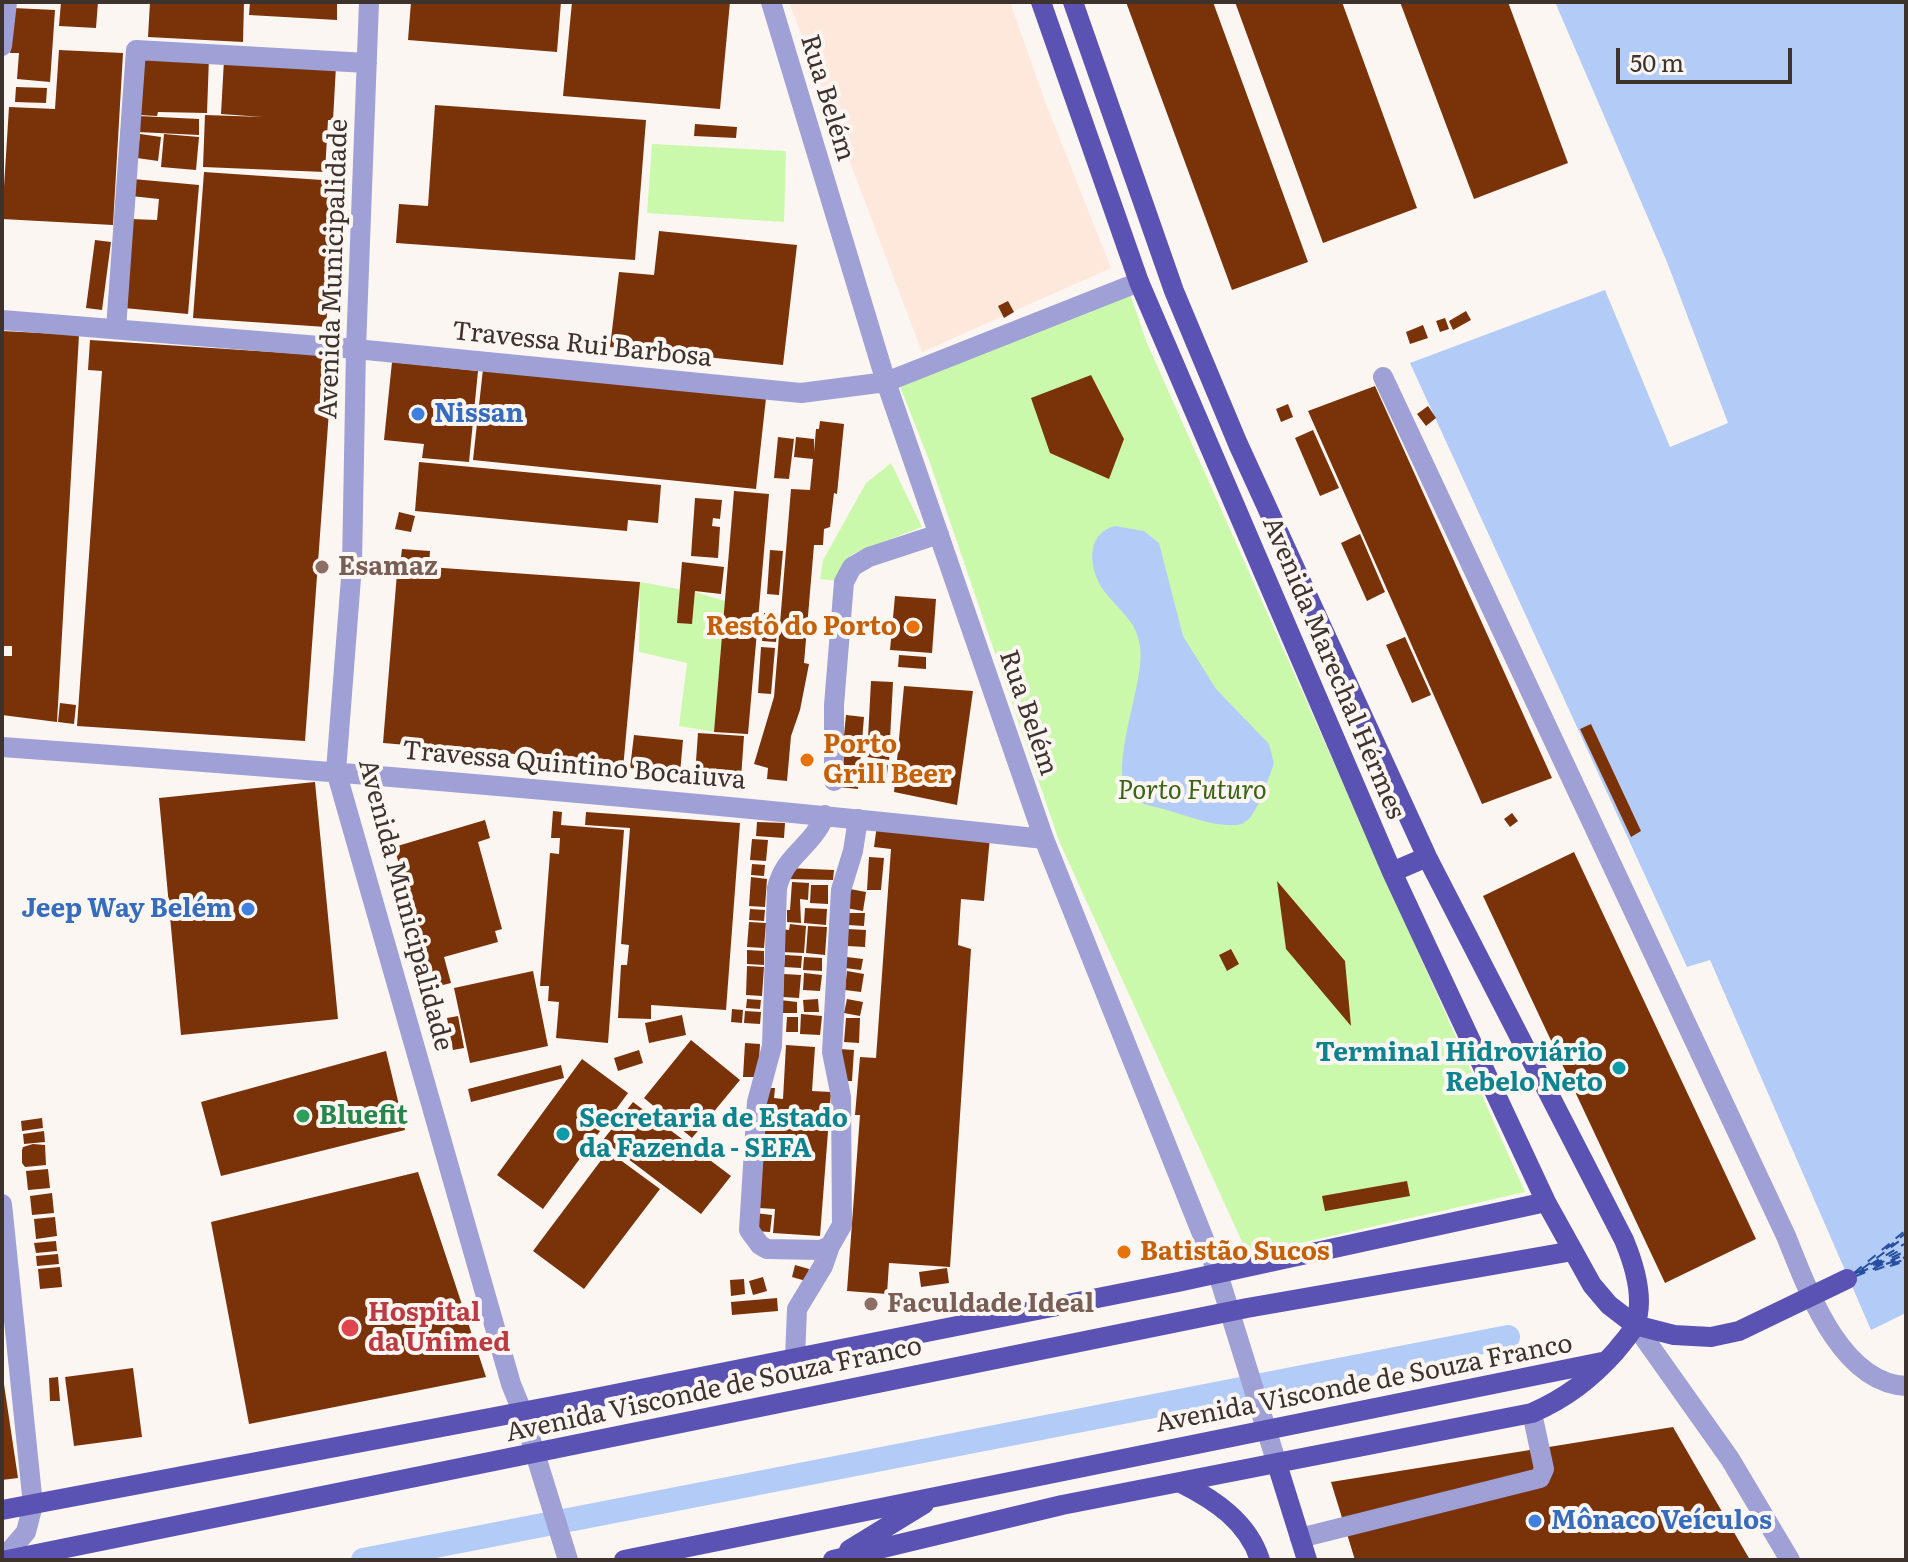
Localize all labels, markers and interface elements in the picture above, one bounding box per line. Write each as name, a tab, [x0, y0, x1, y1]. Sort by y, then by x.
street label: Rua Belém	[793, 31, 861, 165]
scale bar	[1620, 32, 1796, 82]
text: 50 m	[1630, 44, 1684, 79]
street label: Avenida Municipalidade	[313, 118, 355, 420]
street label: Travessa Rui Barbosa	[450, 316, 714, 374]
place label: Nissan	[434, 398, 524, 430]
marker: Nissan	[409, 405, 427, 423]
street label: Avenida Marechal Hérmes	[1255, 512, 1411, 824]
place label: Esamaz	[338, 551, 438, 583]
marker: Esamaz	[313, 558, 331, 576]
place label: Restô do Porto	[706, 611, 897, 643]
marker: Restô do Porto	[904, 618, 922, 636]
street label: Rua Belém	[992, 646, 1064, 780]
place label: Porto Grill Beer	[823, 729, 952, 790]
street label: Travessa Quintino Bocaiuva	[401, 735, 747, 797]
marker: Porto Grill Beer	[798, 751, 816, 769]
street label: Avenida Municipalidade	[351, 756, 459, 1054]
park label: Porto Futuro	[1117, 775, 1267, 807]
place label: Jeep Way Belém	[22, 893, 232, 925]
marker: Jeep Way Belém	[239, 900, 257, 918]
place label: Terminal Hidroviário Rebelo Neto	[1315, 1037, 1603, 1098]
marker: Terminal Hidroviário Rebelo Neto	[1610, 1059, 1628, 1077]
place label: Bluefit	[319, 1100, 408, 1132]
place label: Secretaria de Estado da Fazenda - SEFA	[579, 1103, 848, 1164]
marker: Bluefit	[294, 1107, 312, 1125]
marker: Secretaria de Estado da Fazenda - SEFA	[554, 1125, 572, 1143]
place label: Batistão Sucos	[1140, 1236, 1330, 1268]
marker: Batistão Sucos	[1115, 1243, 1133, 1261]
place label: Faculdade Ideal	[887, 1288, 1094, 1320]
marker: Faculdade Ideal	[862, 1295, 880, 1313]
place label: Hospital da Unimed	[368, 1297, 510, 1358]
marker: Hospital da Unimed	[339, 1317, 361, 1339]
street label: Avenida Visconde de Souza Franco	[1153, 1328, 1575, 1440]
street label: Avenida Visconde de Souza Franco	[503, 1331, 925, 1449]
place label: Mônaco Veículos	[1551, 1505, 1772, 1537]
marker: Mônaco Veículos	[1526, 1512, 1544, 1530]

